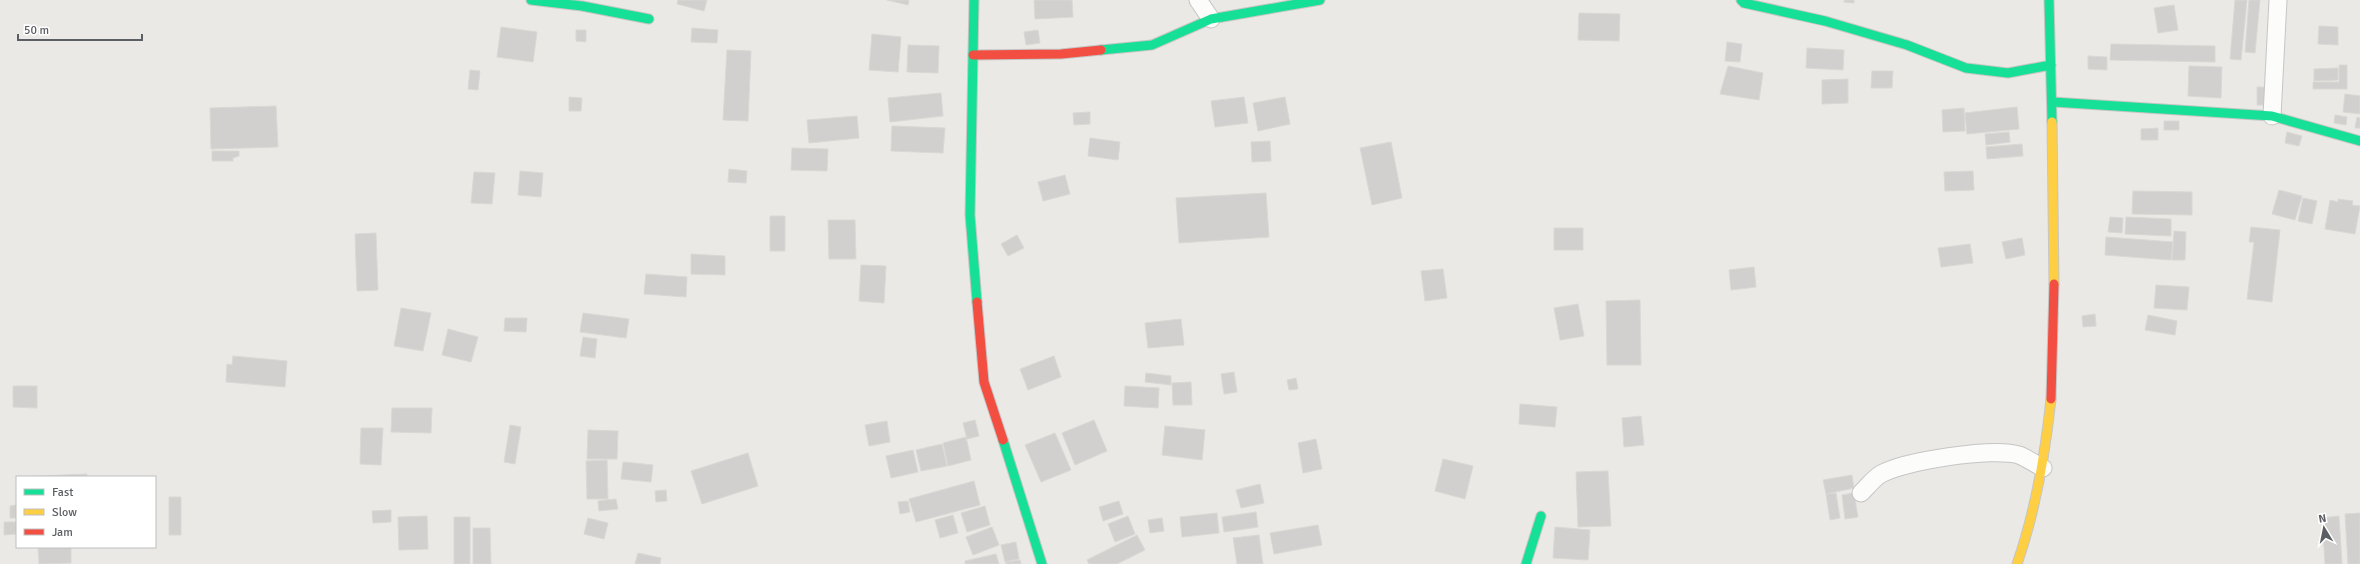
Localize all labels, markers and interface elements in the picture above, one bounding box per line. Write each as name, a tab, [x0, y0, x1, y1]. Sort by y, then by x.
scale bar	[18, 16, 142, 42]
text: 50 m	[24, 23, 49, 38]
legend	[16, 476, 156, 548]
text: Fast	[52, 485, 73, 500]
text: Slow	[52, 505, 77, 520]
north arrow	[2304, 508, 2344, 548]
text: N	[2317, 512, 2327, 526]
text: Jam	[52, 525, 73, 540]

